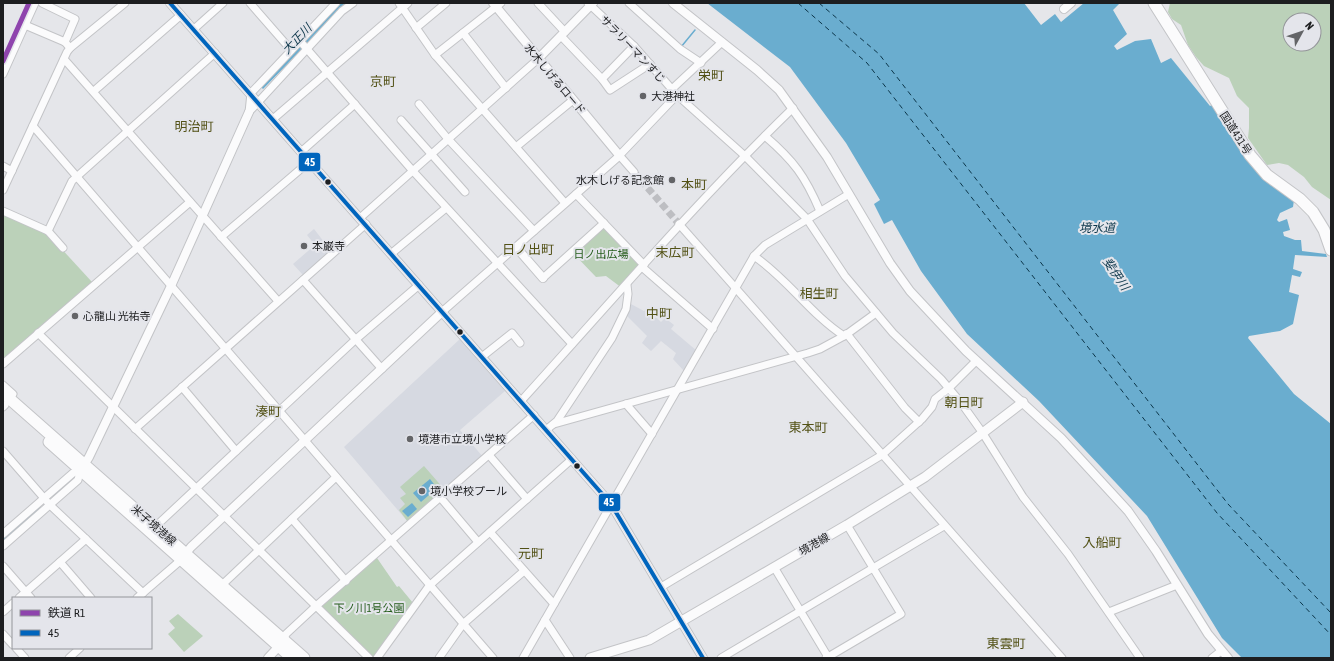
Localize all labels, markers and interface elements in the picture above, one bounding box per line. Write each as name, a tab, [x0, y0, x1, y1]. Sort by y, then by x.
north arrow	[1282, 12, 1322, 52]
street label: サラリーマンすじ	[598, 13, 668, 85]
text: N	[1303, 19, 1316, 32]
water label: 大正川	[279, 20, 316, 57]
street label: 水木しげるロード	[522, 41, 588, 117]
district label: 栄町	[698, 68, 724, 83]
district label: 京町	[370, 74, 396, 89]
place label: 大港神社	[651, 90, 695, 102]
marker: 大港神社	[638, 91, 648, 101]
street label: 国道431号	[1218, 109, 1254, 157]
district label: 明治町	[174, 119, 214, 134]
line badge: 45	[298, 152, 321, 172]
text: 45	[304, 156, 315, 168]
place label: 水木しげる記念館	[576, 174, 664, 186]
marker: 水木しげる記念館	[667, 175, 677, 185]
unlabelled marker	[323, 177, 333, 187]
district label: 本町	[681, 177, 707, 192]
water label: 境水道	[1079, 221, 1117, 235]
place label: 本巌寺	[312, 240, 345, 252]
marker: 本巌寺	[299, 241, 309, 251]
district label: 日ノ出町	[502, 242, 554, 257]
district label: 末広町	[655, 245, 695, 260]
park label: 日ノ出広場	[574, 248, 629, 260]
water label: 斐伊川	[1100, 255, 1133, 294]
district label: 相生町	[799, 286, 839, 301]
district label: 中町	[646, 306, 672, 321]
place label: 心龍山 光祐寺	[83, 310, 151, 322]
marker: 心龍山 光祐寺	[70, 311, 80, 321]
unlabelled marker	[455, 327, 465, 337]
district label: 朝日町	[944, 395, 984, 410]
district label: 湊町	[255, 404, 281, 419]
district label: 東本町	[788, 420, 828, 435]
place label: 境港市立境小学校	[418, 433, 506, 445]
marker: 境港市立境小学校	[405, 434, 415, 444]
unlabelled marker	[572, 461, 582, 471]
place label: 境小学校プール	[430, 485, 507, 497]
marker: 境小学校プール	[417, 486, 427, 496]
line badge: 45	[598, 493, 621, 512]
text: 45	[603, 496, 614, 508]
street label: 米子境港線	[129, 502, 179, 548]
street label: 境港線	[797, 531, 831, 557]
district label: 入船町	[1082, 535, 1122, 550]
district label: 元町	[518, 546, 544, 561]
legend	[12, 597, 152, 649]
park label: 下ノ川1号公園	[333, 602, 405, 614]
text: 鉄道 R1	[48, 606, 86, 620]
text: 45	[48, 626, 59, 640]
district label: 東雲町	[986, 636, 1026, 651]

